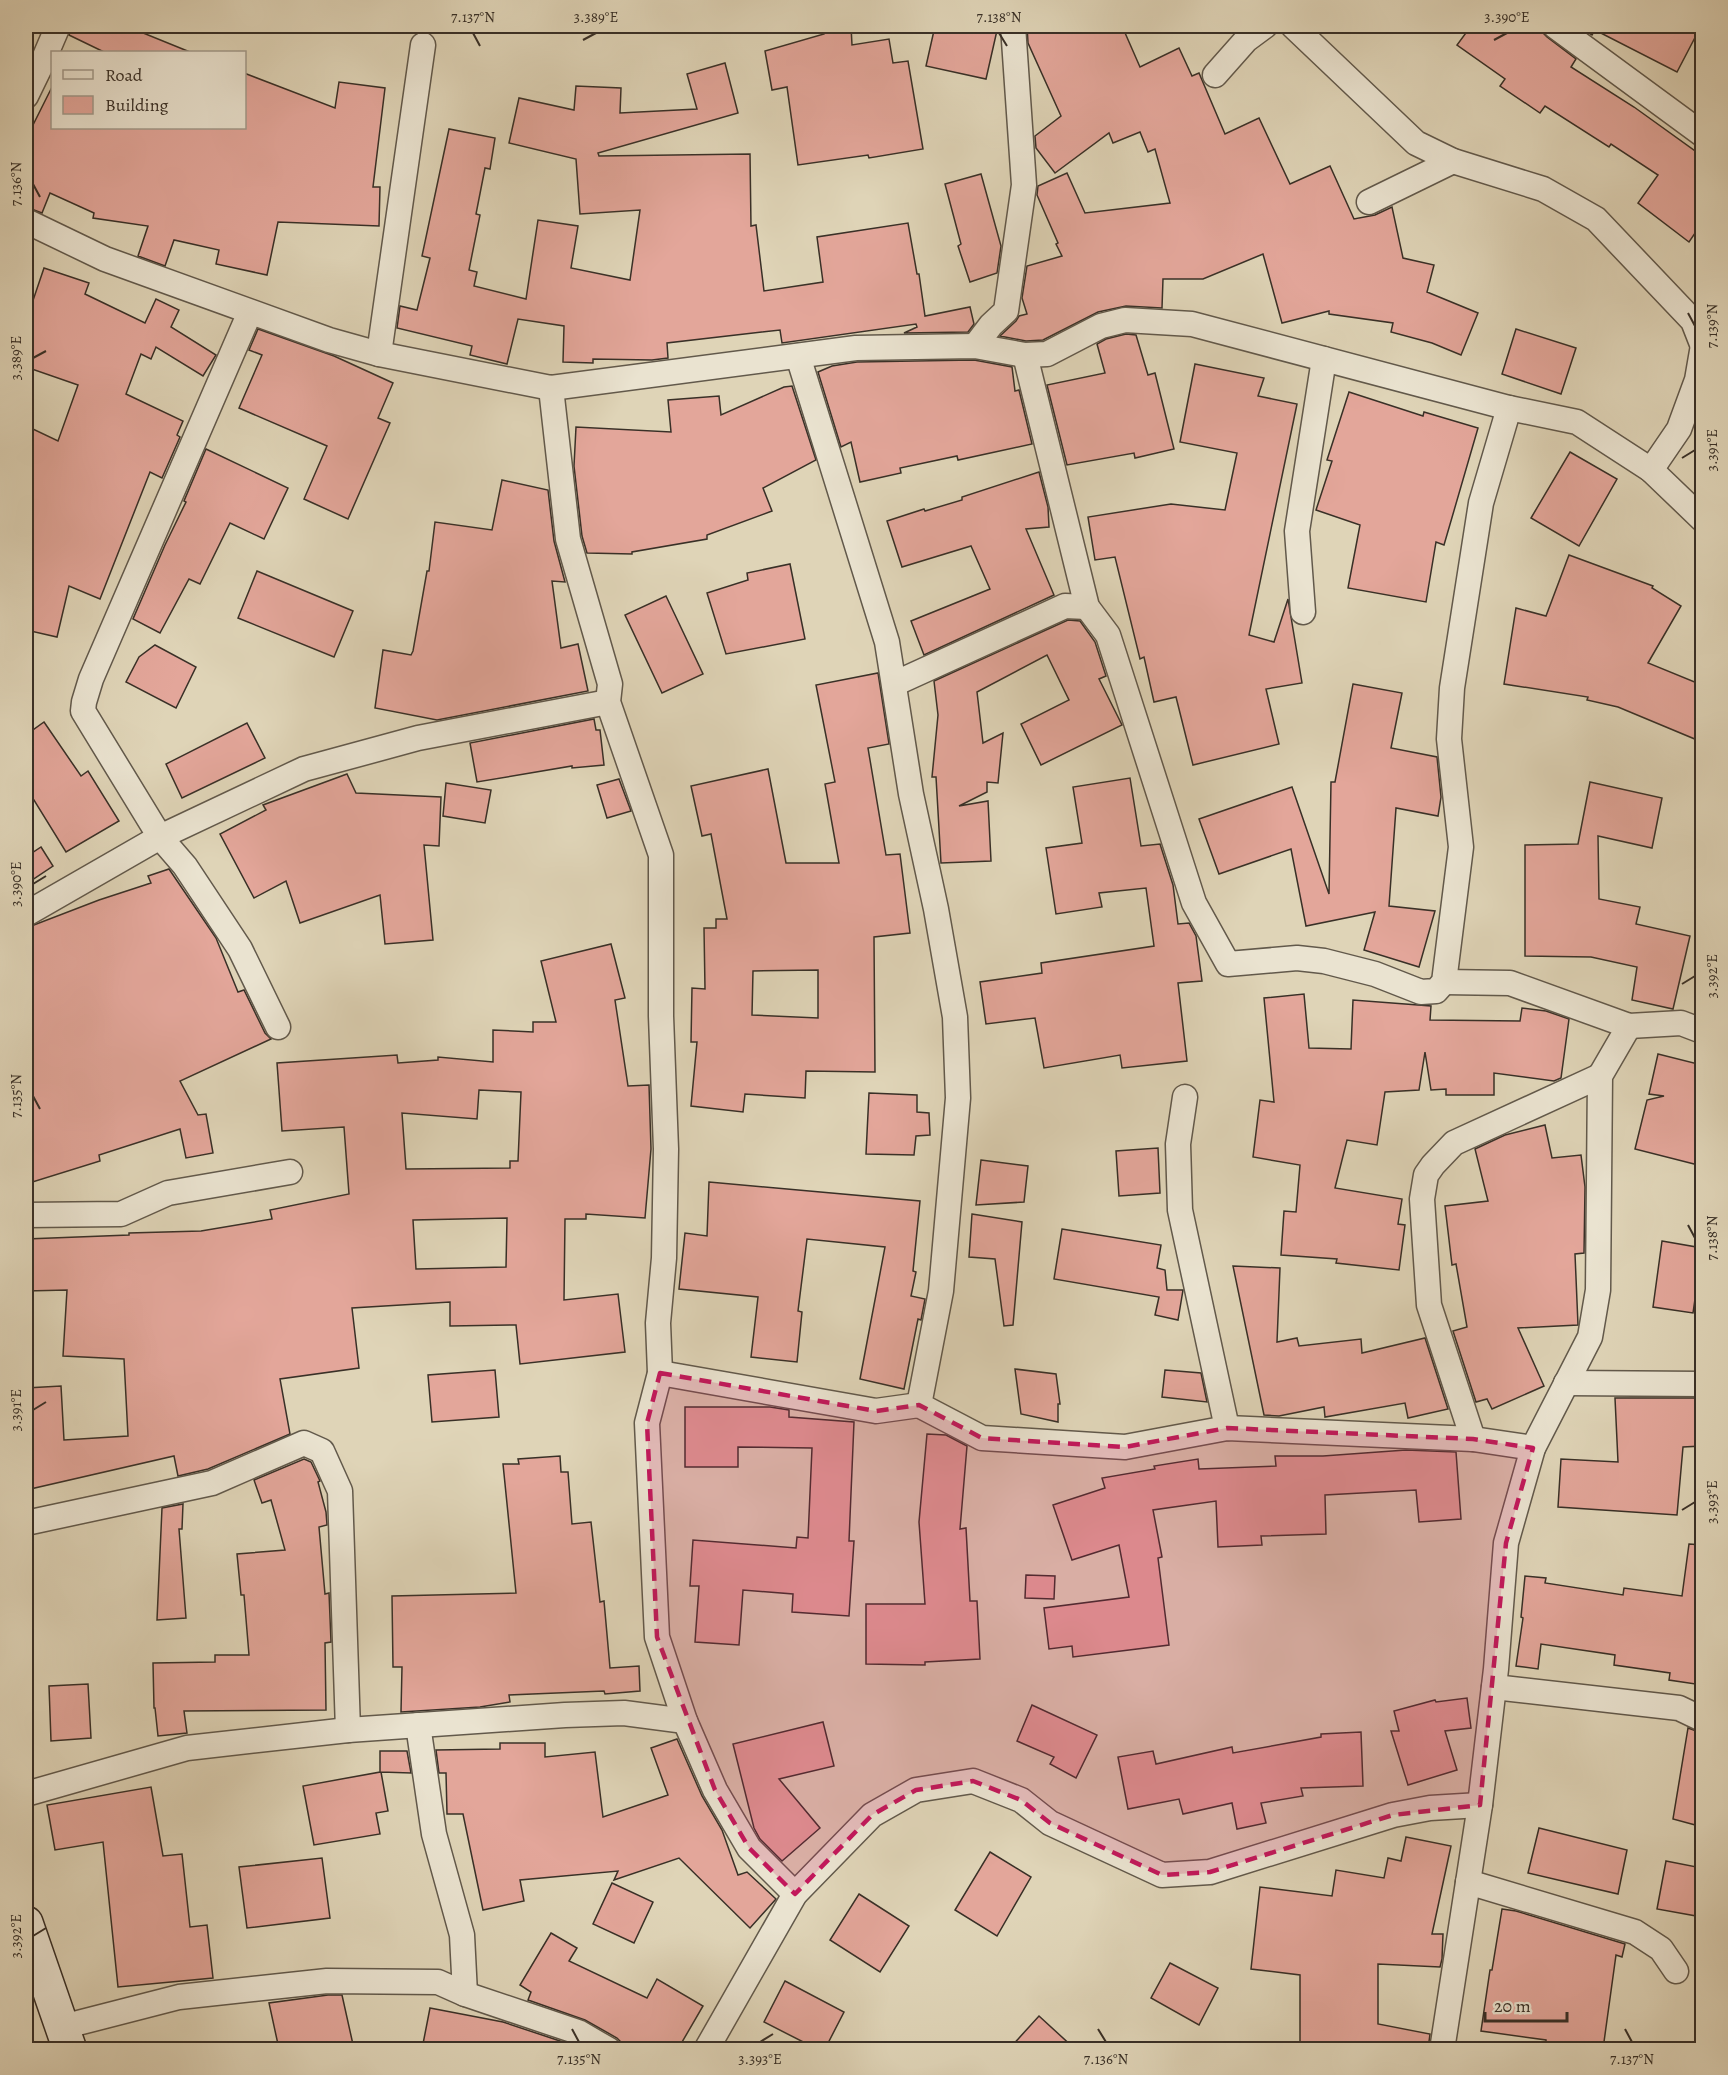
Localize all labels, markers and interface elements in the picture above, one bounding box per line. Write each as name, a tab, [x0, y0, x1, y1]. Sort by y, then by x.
text: 7.137°N	[451, 7, 495, 27]
text: 3.389°E	[574, 7, 618, 27]
text: 7.138°N	[977, 7, 1022, 27]
text: 3.390°E	[1484, 7, 1530, 27]
legend	[51, 51, 246, 129]
text: Road	[105, 63, 143, 87]
text: Building	[105, 93, 169, 117]
text: 7.136°N	[6, 162, 26, 206]
text: 7.139°N	[1702, 304, 1722, 348]
text: 3.389°E	[6, 336, 26, 380]
text: 3.391°E	[1702, 429, 1722, 471]
text: 3.390°E	[6, 861, 26, 907]
text: 3.392°E	[1702, 954, 1722, 998]
text: 7.135°N	[6, 1074, 26, 1118]
text: 7.138°N	[1702, 1215, 1722, 1260]
text: 3.391°E	[6, 1389, 26, 1431]
text: 3.393°E	[1702, 1480, 1722, 1524]
text: 3.392°E	[6, 1914, 26, 1958]
scale bar	[1485, 1985, 1568, 2023]
text: 20 m	[1494, 1994, 1531, 2018]
text: 7.135°N	[557, 2049, 601, 2069]
text: 3.393°E	[738, 2049, 782, 2069]
text: 7.136°N	[1084, 2049, 1128, 2069]
text: 7.137°N	[1610, 2049, 1654, 2069]

